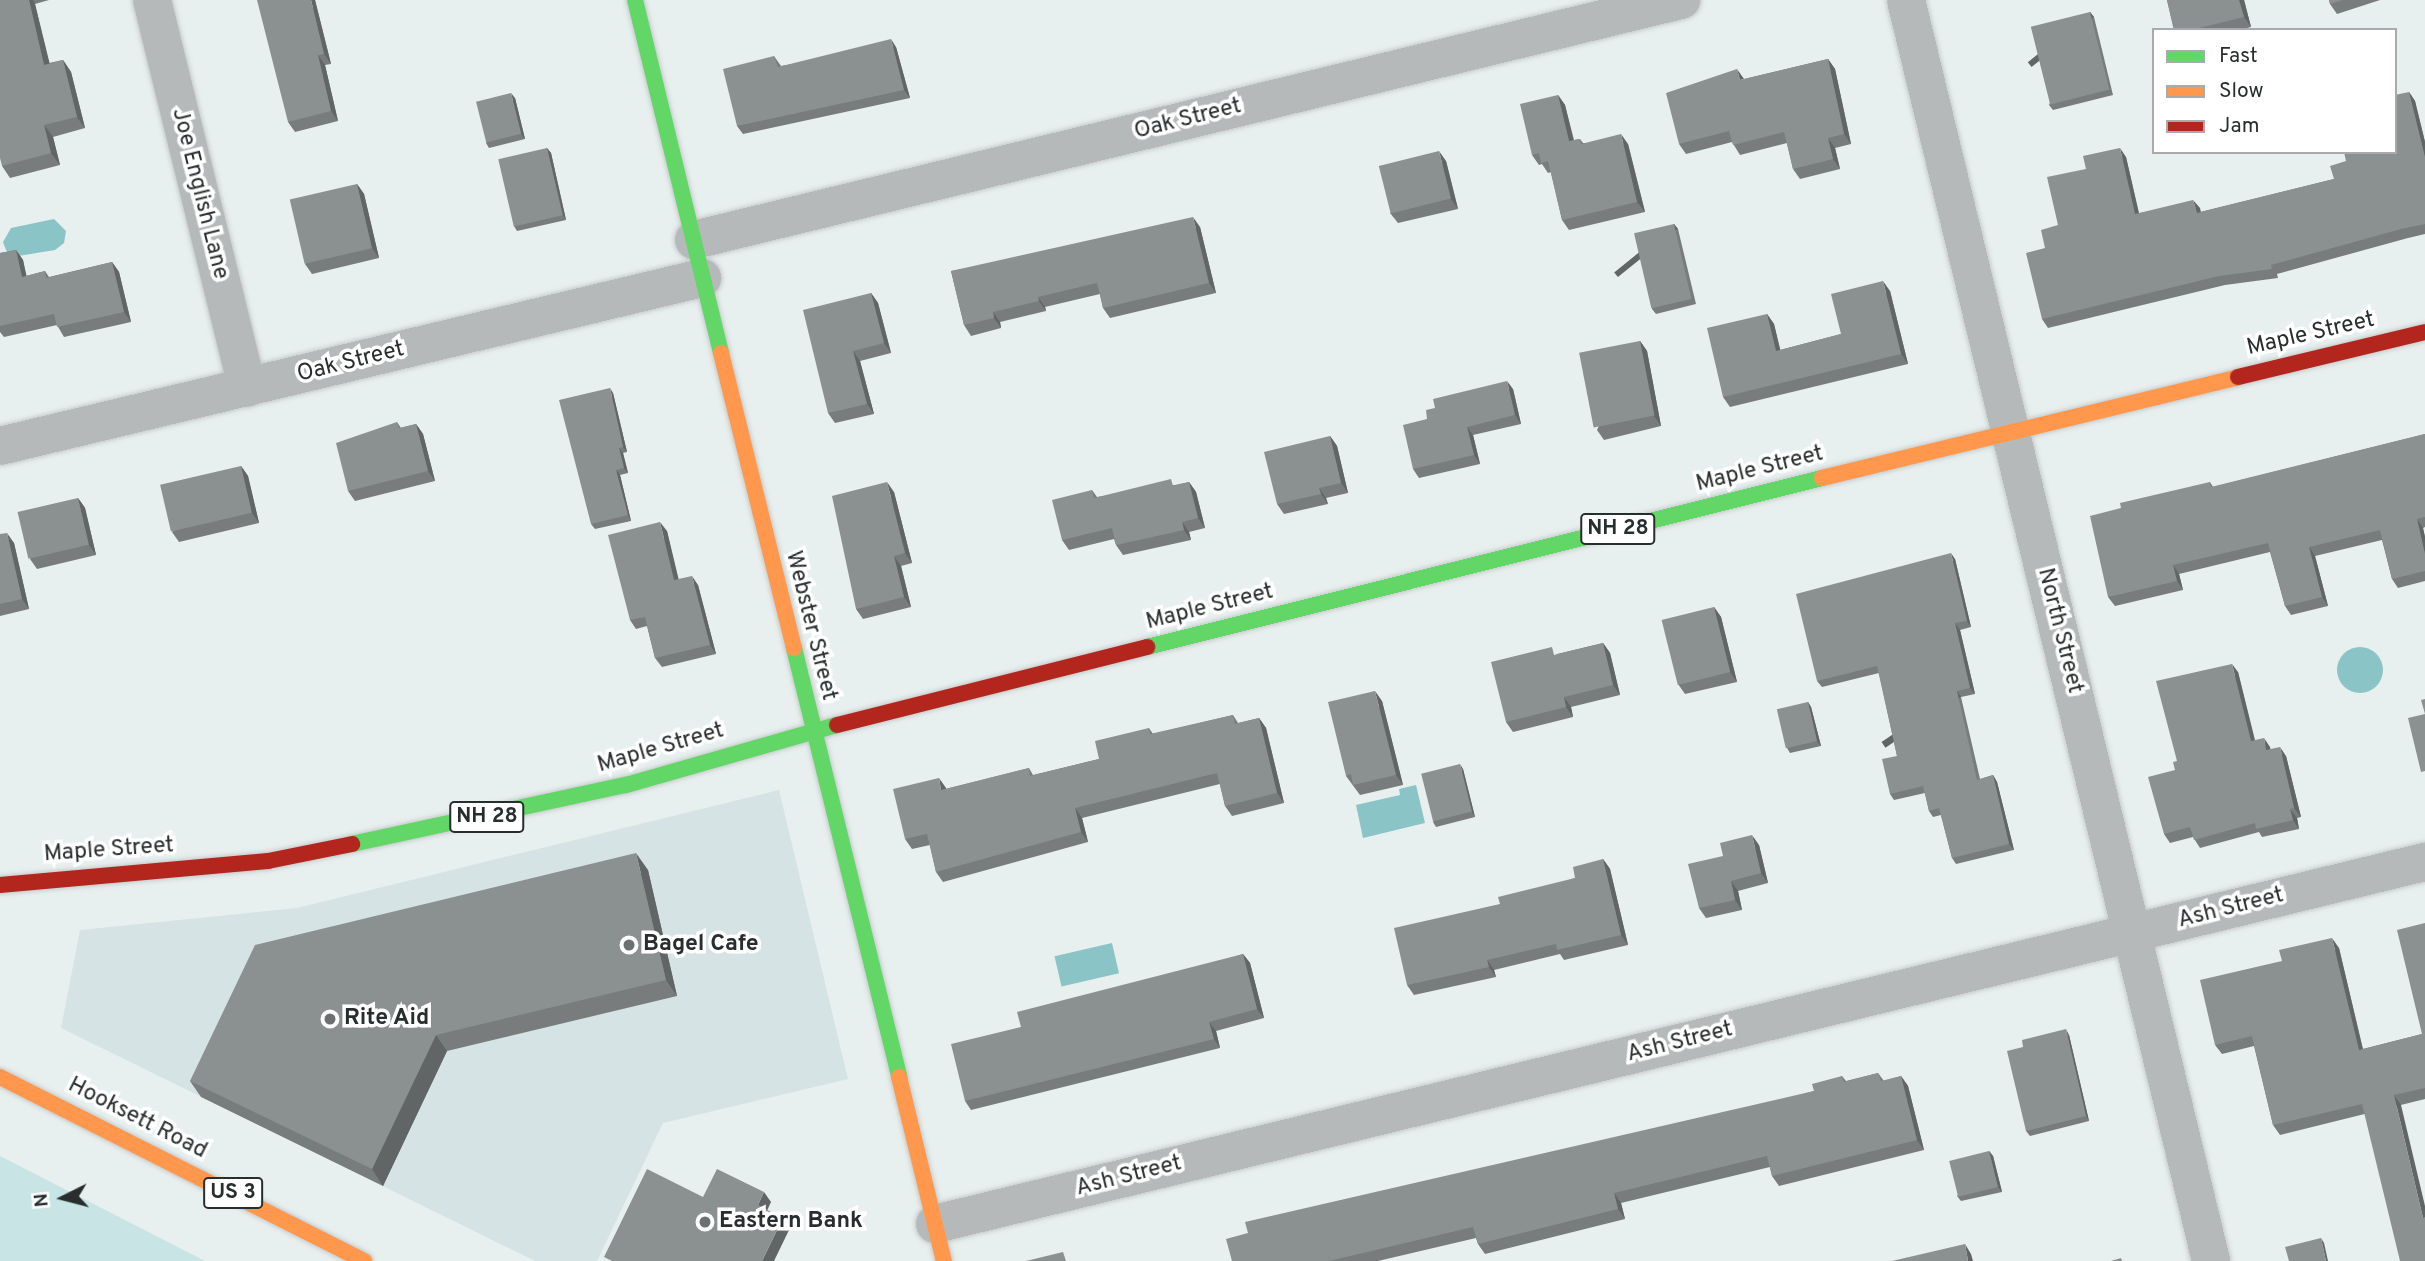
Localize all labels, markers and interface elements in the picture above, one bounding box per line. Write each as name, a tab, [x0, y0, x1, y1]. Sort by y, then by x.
legend	[2152, 28, 2397, 154]
text: Fast	[2219, 43, 2258, 70]
text: Slow	[2219, 78, 2264, 105]
street label: Oak Street	[1132, 93, 1244, 147]
street label: Joe English Lane	[164, 106, 234, 282]
text: Jam	[2219, 113, 2260, 140]
street label: Maple Street	[2244, 307, 2378, 363]
street label: Oak Street	[295, 336, 407, 390]
street label: Maple Street	[1693, 441, 1827, 499]
road number: NH 28	[1580, 512, 1656, 546]
street label: Webster Street	[778, 548, 842, 704]
street label: North Street	[2030, 565, 2088, 697]
street label: Maple Street	[1143, 579, 1277, 637]
street label: Maple Street	[595, 718, 727, 780]
road number: NH 28	[448, 800, 526, 834]
street label: Maple Street	[43, 833, 175, 869]
street label: Ash Street	[2175, 883, 2287, 935]
place label: Bagel Cafe	[643, 931, 758, 959]
marker: Bagel Cafe	[621, 937, 637, 953]
place label: Rite Aid	[344, 1005, 430, 1033]
marker: Rite Aid	[322, 1011, 338, 1027]
street label: Ash Street	[1624, 1017, 1736, 1069]
street label: Hooksett Road	[63, 1072, 211, 1166]
street label: Ash Street	[1073, 1151, 1185, 1203]
north arrow	[28, 1163, 98, 1233]
road number: US 3	[202, 1176, 264, 1210]
text: N	[29, 1192, 55, 1208]
place label: Eastern Bank	[719, 1208, 863, 1236]
marker: Eastern Bank	[697, 1214, 713, 1230]

